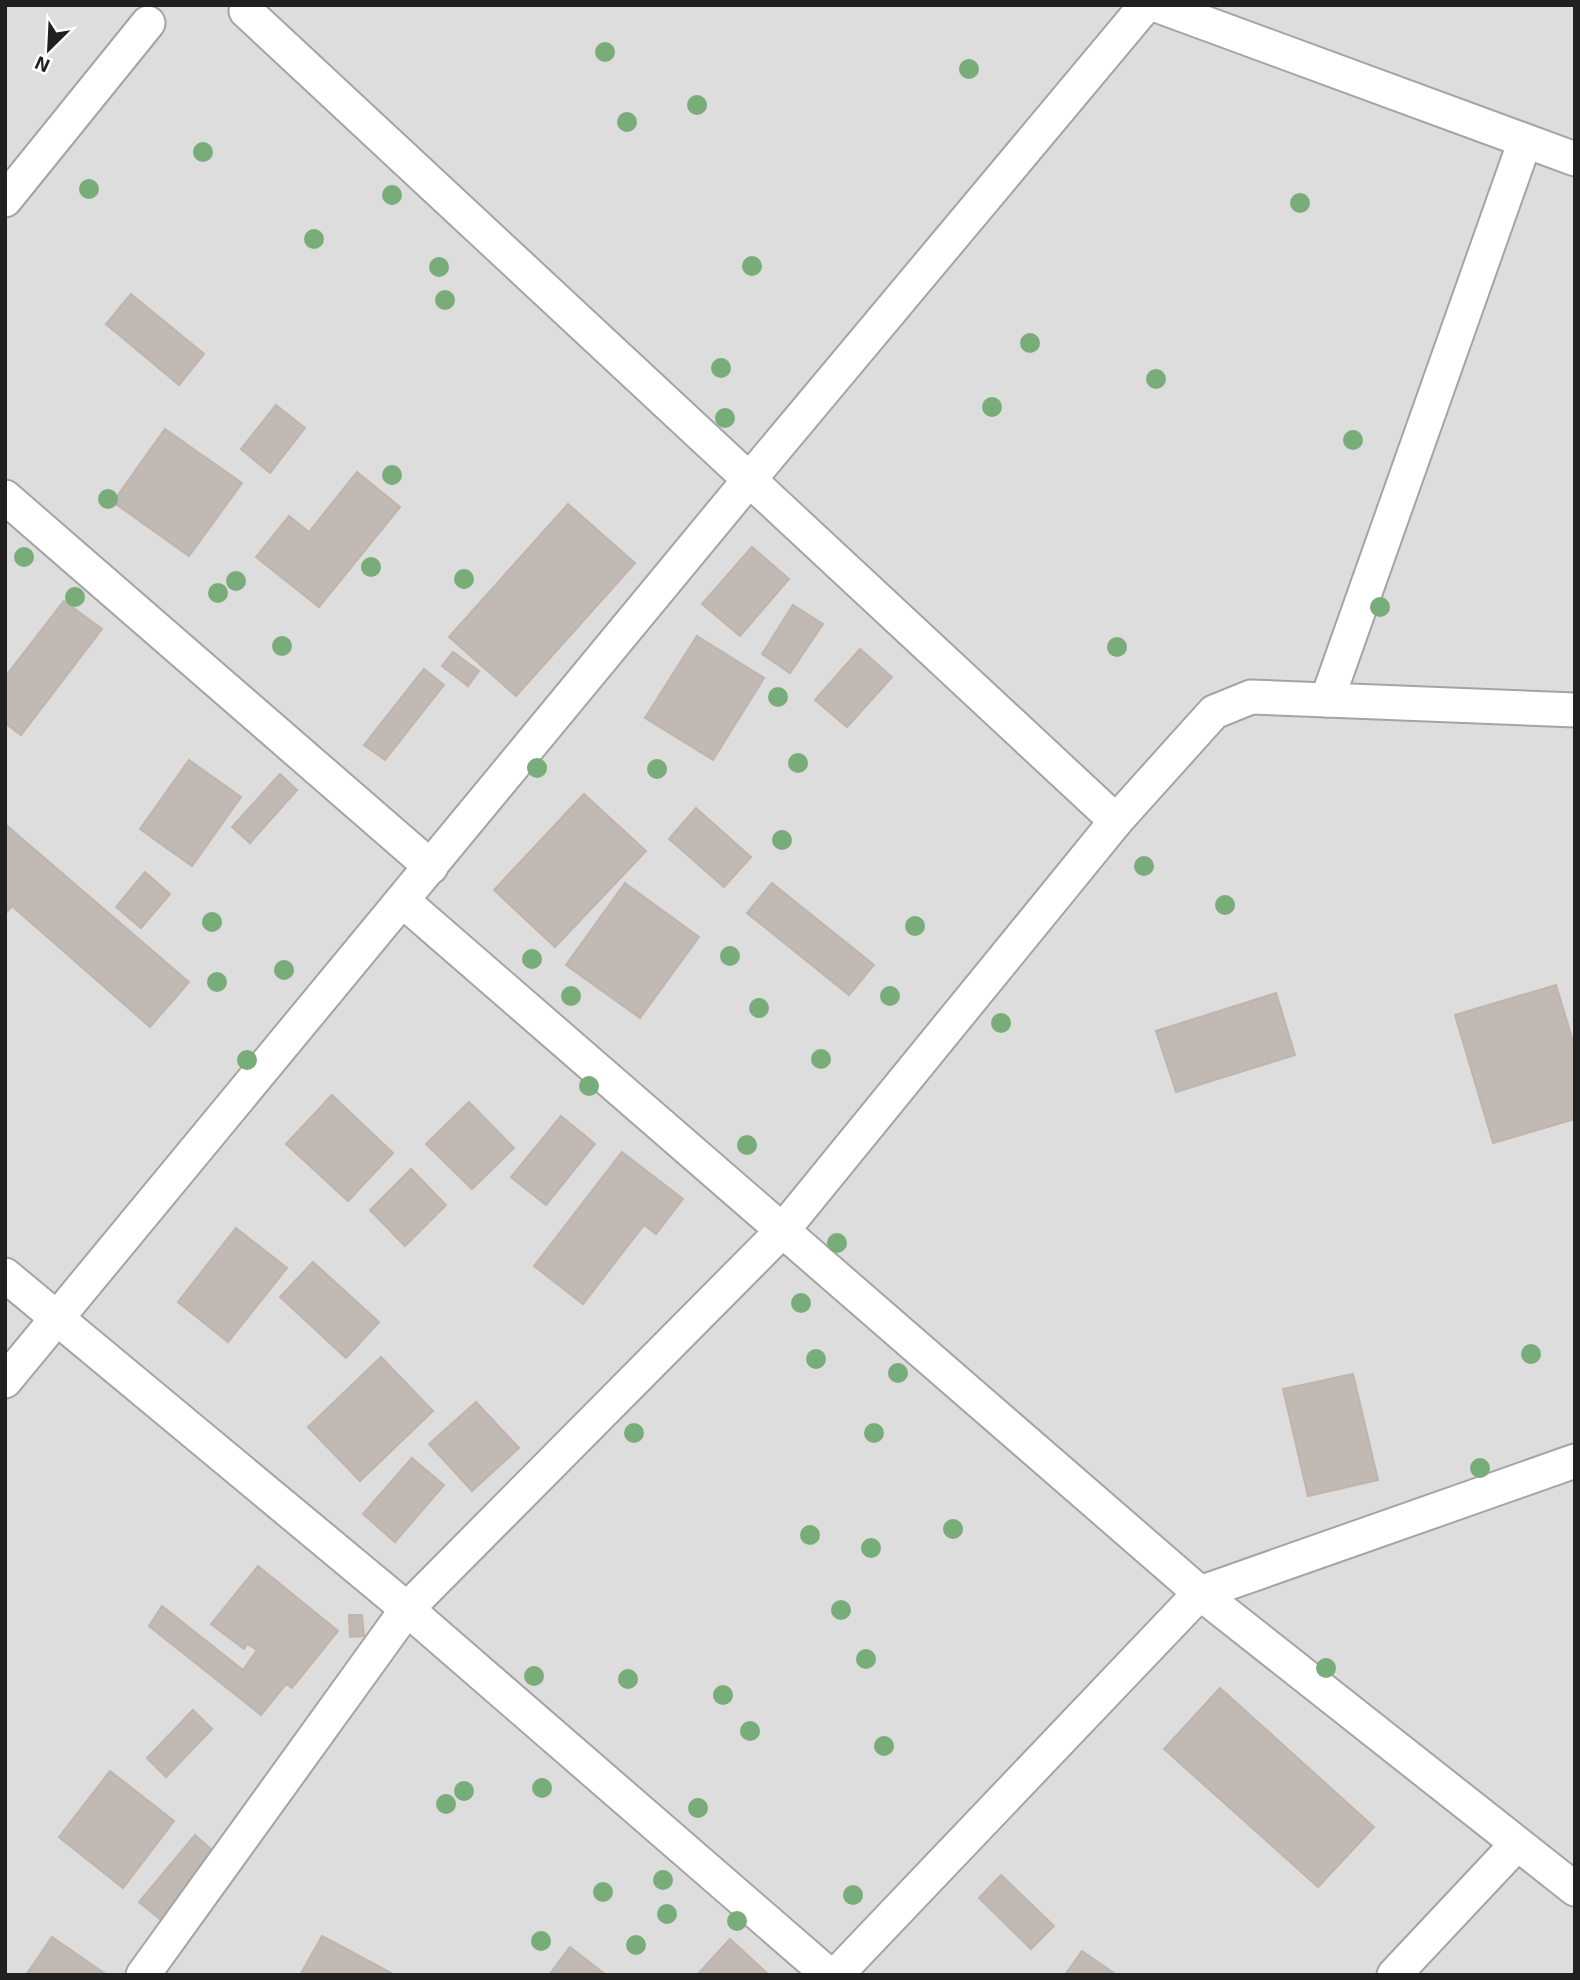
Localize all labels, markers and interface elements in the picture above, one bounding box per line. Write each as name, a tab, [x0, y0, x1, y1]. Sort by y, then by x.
north arrow	[14, 14, 84, 84]
text: N	[31, 52, 53, 78]

